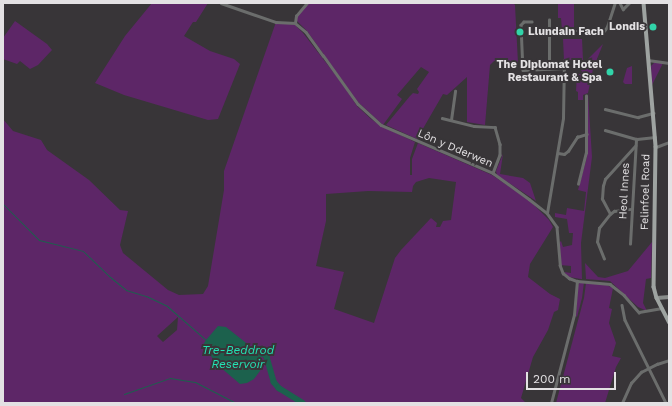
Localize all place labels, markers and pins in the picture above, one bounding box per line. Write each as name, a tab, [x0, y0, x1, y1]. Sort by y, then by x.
place label: Londis	[609, 20, 645, 34]
marker: Londis	[648, 22, 658, 32]
place label: Llundain Fach	[528, 25, 604, 39]
marker: Llundain Fach	[515, 27, 525, 37]
place label: The Diplomat Hotel Restaurant & Spa	[497, 59, 602, 85]
marker: The Diplomat Hotel Restaurant & Spa	[605, 67, 615, 77]

